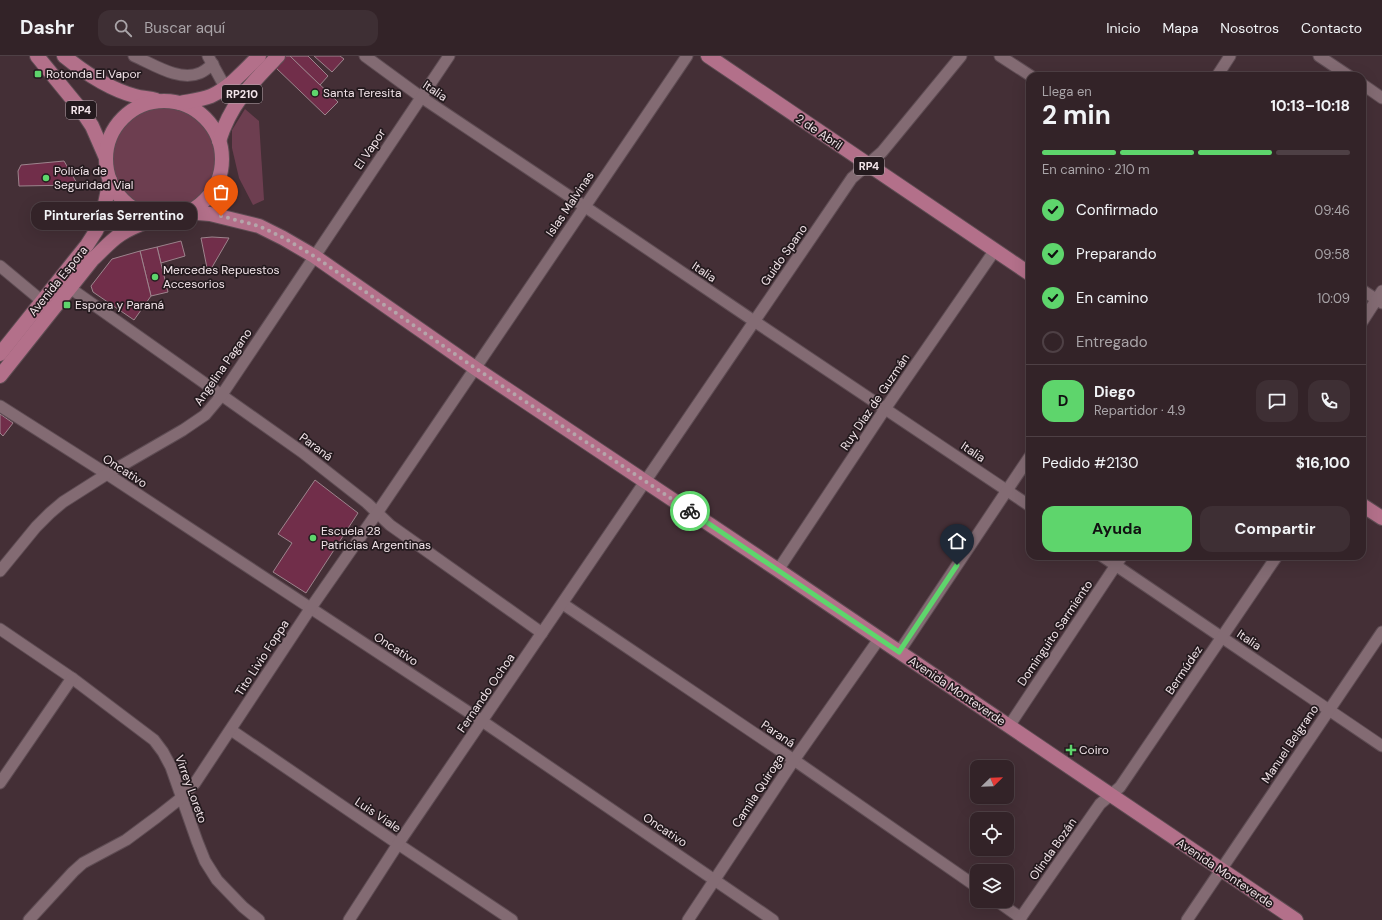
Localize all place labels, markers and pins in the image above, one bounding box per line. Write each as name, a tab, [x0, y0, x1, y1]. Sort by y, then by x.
place label: Rotonda El Vapor	[46, 66, 142, 82]
marker: Rotonda El Vapor	[33, 69, 43, 79]
place label: Santa Teresita	[323, 85, 401, 101]
marker: Santa Teresita	[310, 88, 320, 98]
place label: Policía de Seguridad Vial	[54, 163, 134, 193]
marker: Policía de Seguridad Vial	[41, 173, 51, 183]
pin	[204, 175, 238, 216]
callout: Pinturerías Serrentino	[31, 202, 197, 230]
place label: Mercedes Repuestos Accesorios	[163, 262, 280, 292]
marker: Mercedes Repuestos Accesorios	[150, 272, 160, 282]
place label: Espora y Paraná	[75, 297, 164, 313]
marker: Espora y Paraná	[62, 300, 72, 310]
place label: Escuela 28 Patricias Argentinas	[321, 523, 431, 553]
pin	[940, 524, 974, 565]
marker: Escuela 28 Patricias Argentinas	[308, 533, 318, 543]
place label: Coiro	[1079, 742, 1109, 758]
marker: Coiro	[1066, 745, 1076, 755]

